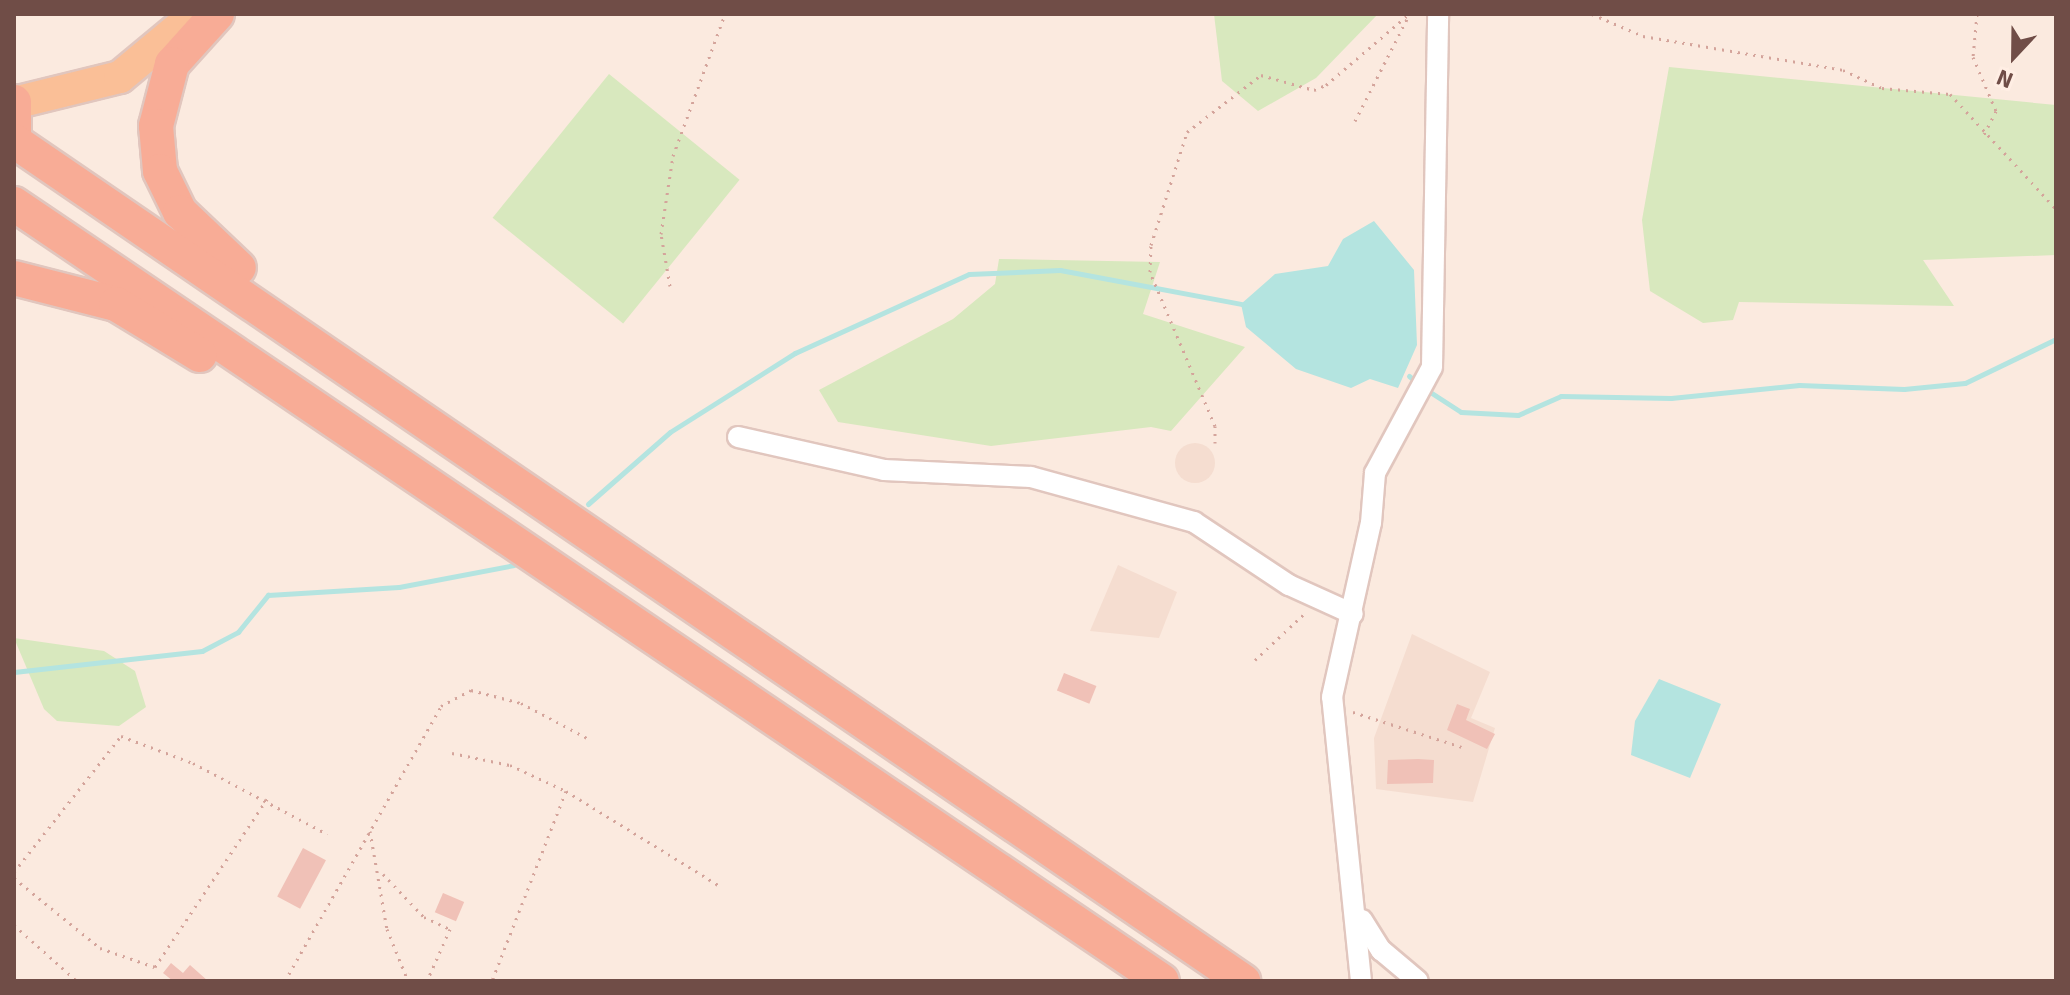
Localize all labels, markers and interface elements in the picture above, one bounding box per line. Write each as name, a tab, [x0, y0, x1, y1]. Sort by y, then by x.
north arrow	[1974, 16, 2054, 96]
text: N	[1993, 63, 2017, 94]

